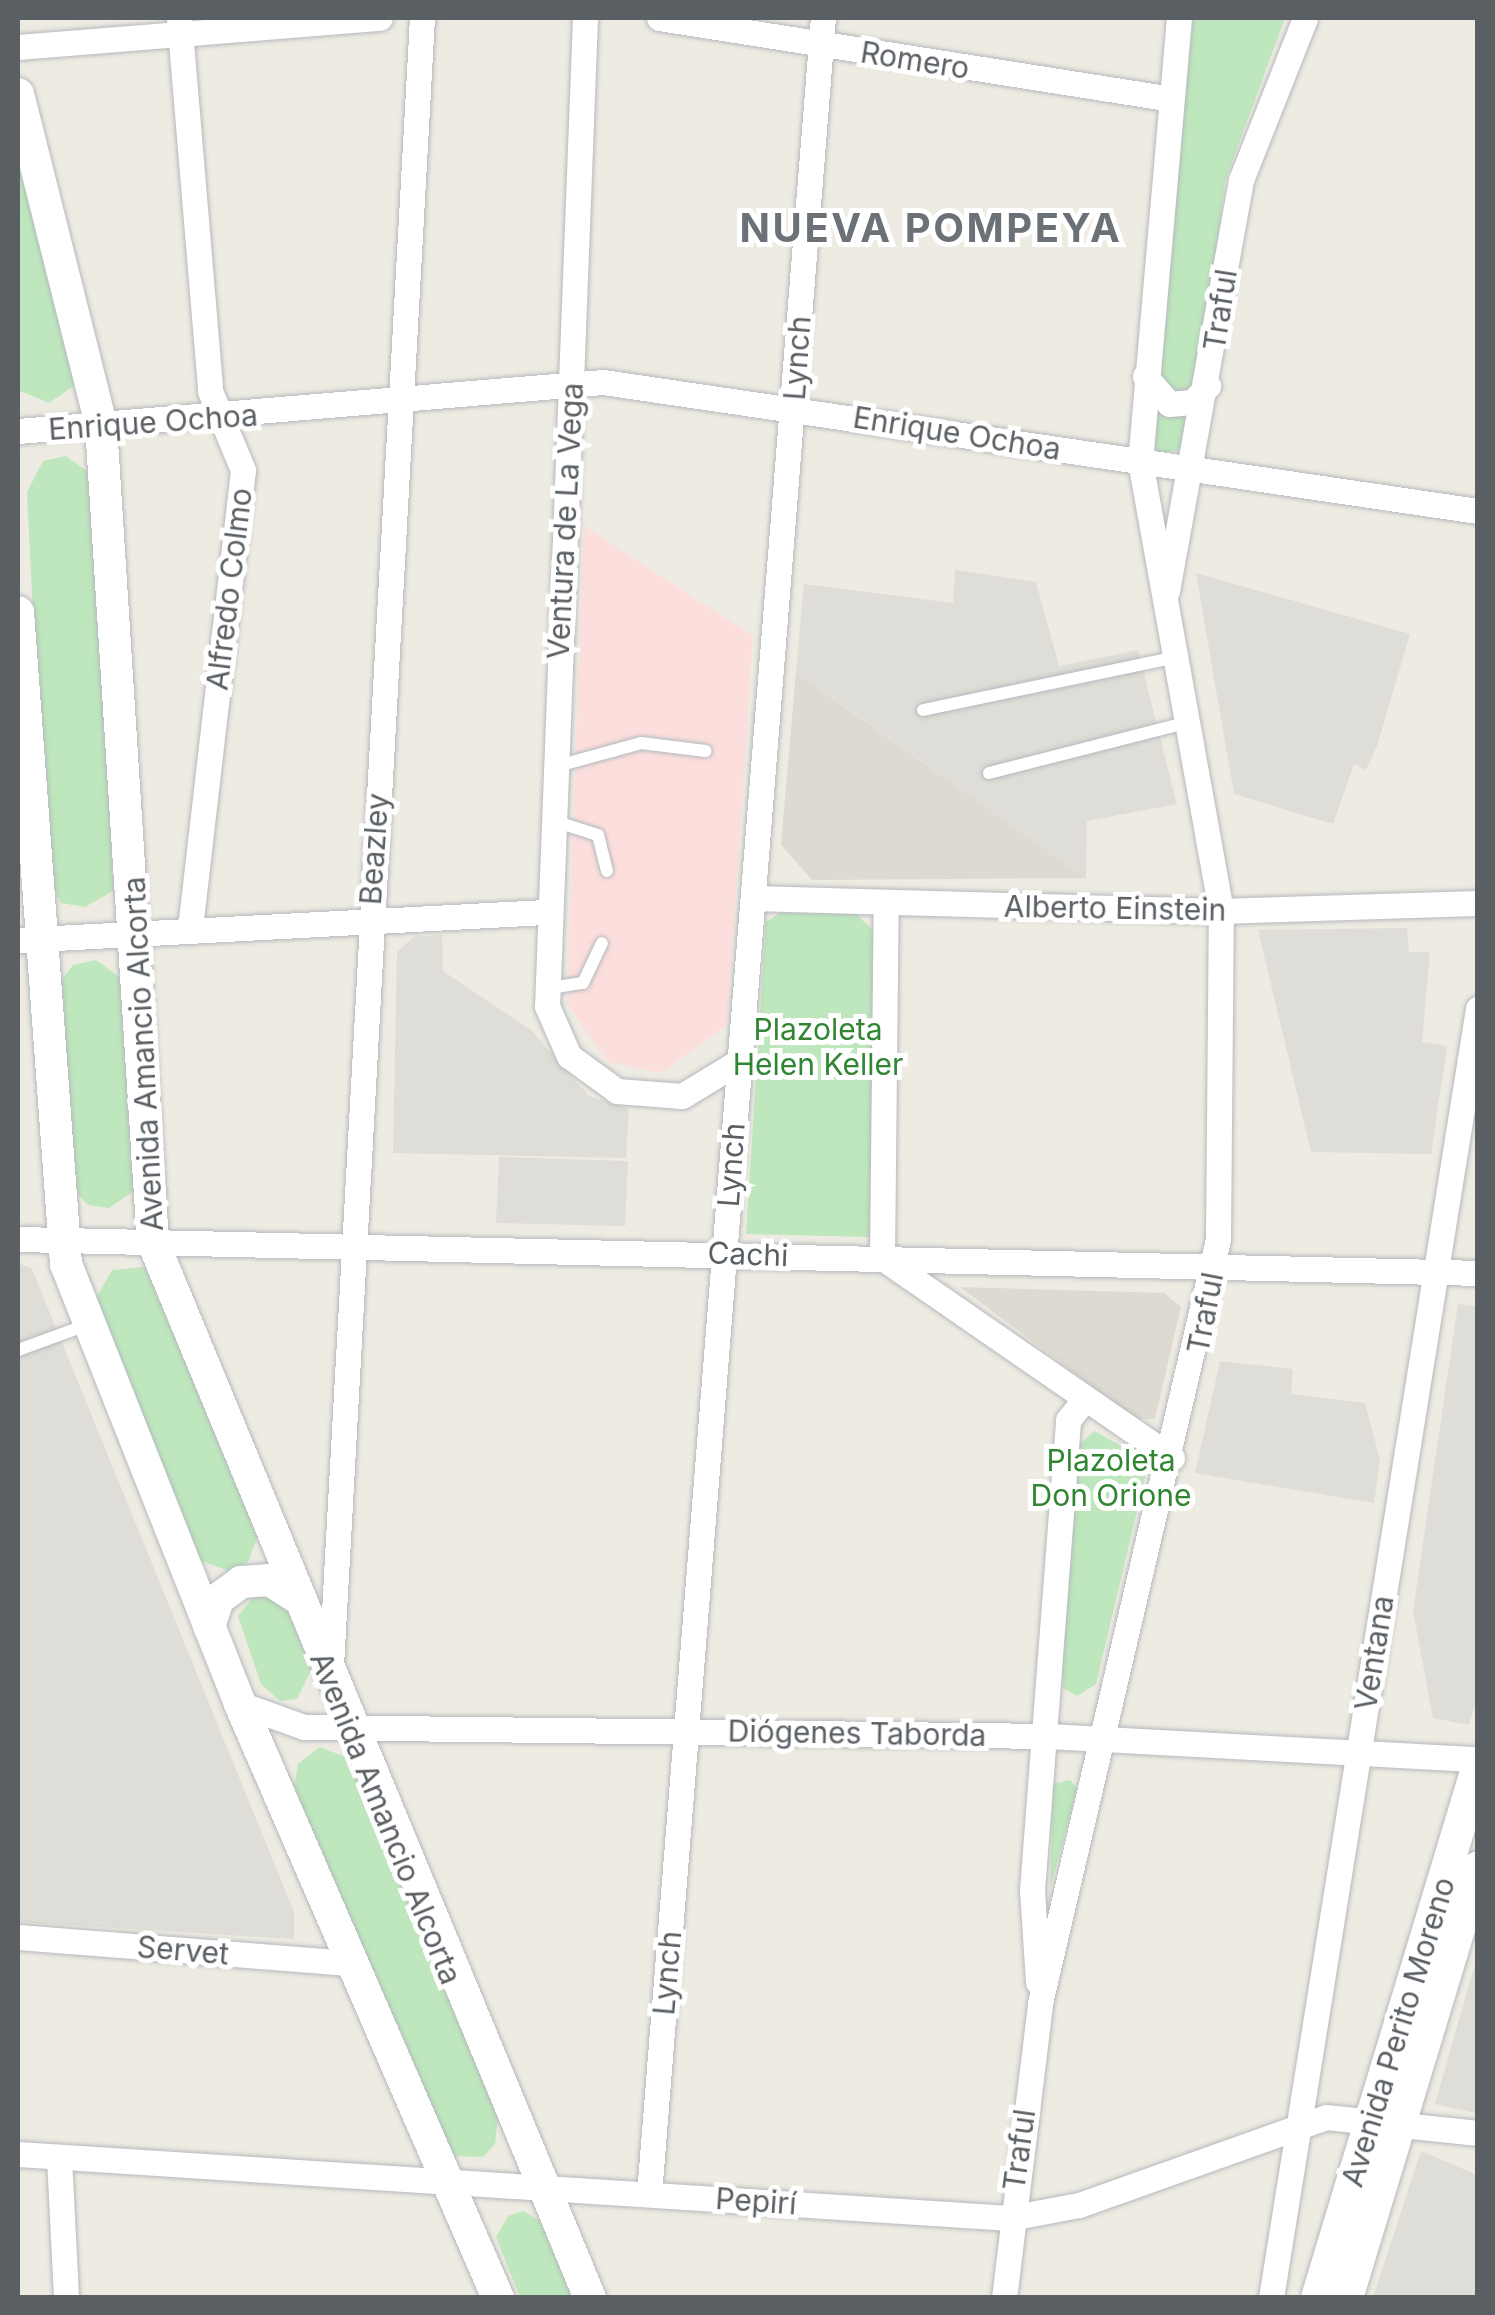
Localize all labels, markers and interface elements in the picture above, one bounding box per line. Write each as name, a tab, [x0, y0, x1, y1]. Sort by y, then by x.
street label: Romero	[858, 34, 972, 86]
district label: NUEVA POMPEYA	[740, 204, 1122, 252]
street label: Traful	[1196, 267, 1244, 353]
street label: Lynch	[776, 315, 818, 401]
street label: Ventura de La Vega	[540, 382, 590, 660]
street label: Enrique Ochoa	[47, 397, 259, 447]
street label: Enrique Ochoa	[851, 399, 1063, 467]
street label: Alfredo Colmo	[199, 486, 259, 692]
street label: Beazley	[352, 792, 396, 906]
street label: Avenida Amancio Alcorta	[116, 876, 170, 1232]
street label: Alberto Einstein	[1004, 888, 1226, 928]
park label: Plazoleta Helen Keller	[733, 1011, 903, 1082]
street label: Lynch	[710, 1122, 752, 1208]
street label: Cachi	[707, 1235, 789, 1273]
street label: Traful	[1180, 1269, 1230, 1357]
park label: Plazoleta Don Orione	[1031, 1442, 1191, 1512]
street label: Ventana	[1347, 1593, 1401, 1713]
street label: Avenida Amancio Alcorta	[303, 1647, 469, 1989]
street label: Diógenes Taborda	[727, 1713, 987, 1753]
street label: Avenida Perito Moreno	[1334, 1873, 1462, 2191]
street label: Servet	[136, 1928, 230, 1972]
street label: Lynch	[645, 1929, 689, 2017]
street label: Traful	[995, 2107, 1043, 2193]
street label: Pepirí	[714, 2180, 798, 2222]

